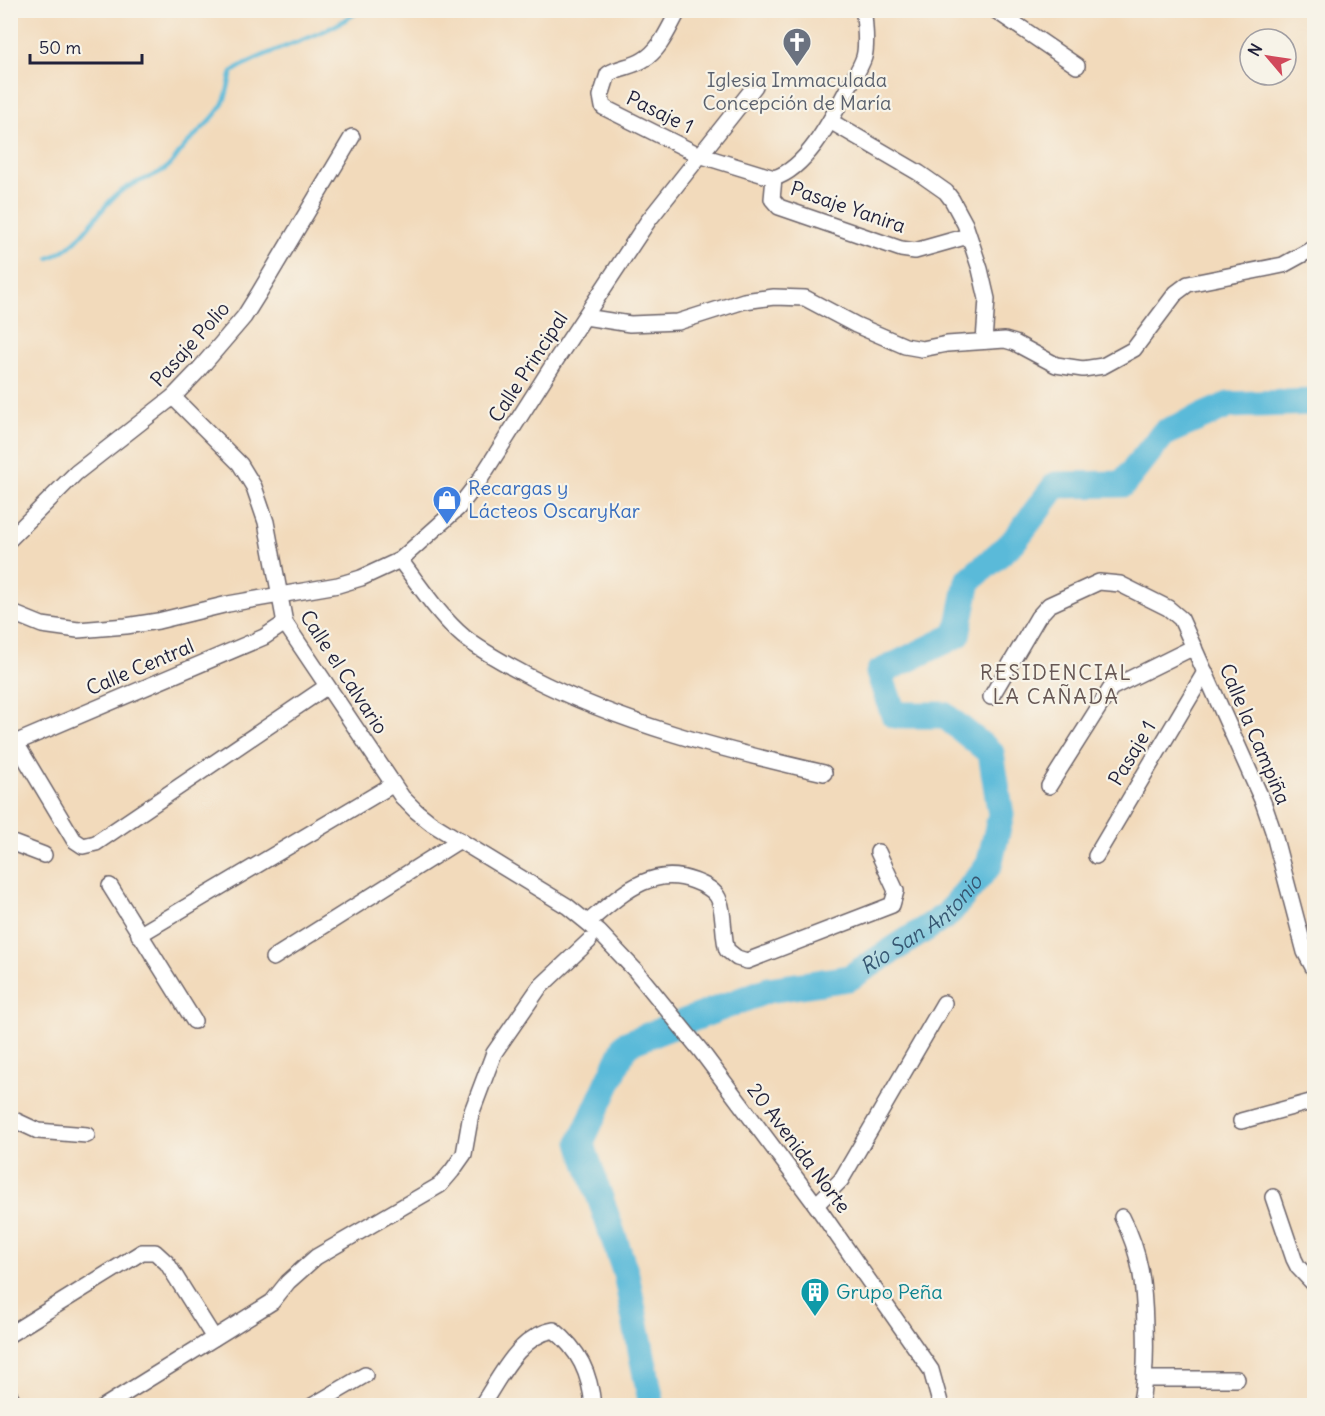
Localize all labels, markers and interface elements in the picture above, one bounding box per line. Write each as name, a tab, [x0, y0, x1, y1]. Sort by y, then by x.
church icon: Iglesia Immaculada Concepción de María	[781, 26, 813, 68]
scale bar	[30, 27, 142, 65]
north arrow	[1238, 27, 1298, 87]
text: 50 m	[39, 36, 81, 59]
text: N	[1243, 40, 1266, 59]
place label: Iglesia Immaculada Concepción de María	[703, 67, 891, 115]
street label: Pasaje 1	[623, 85, 698, 138]
street label: Pasaje Yanira	[787, 175, 909, 238]
street label: Pasaje Polio	[145, 296, 235, 392]
street label: Calle Principal	[482, 307, 573, 427]
place label: Recargas y Lácteos OscaryKar	[468, 475, 640, 523]
shop icon: Recargas y Lácteos OscaryKar	[431, 484, 463, 526]
street label: Calle el Calvario	[295, 605, 394, 738]
street label: Calle Central	[82, 633, 197, 700]
district label: RESIDENCIAL LA CAÑADA	[980, 659, 1132, 710]
street label: Calle la Campiña	[1215, 660, 1296, 808]
street label: Pasaje 1	[1102, 716, 1161, 790]
water label: Río San Antonio	[855, 868, 989, 980]
street label: 20 Avenida Norte	[742, 1078, 856, 1218]
building icon: Grupo Peña	[799, 1276, 831, 1318]
place label: Grupo Peña	[836, 1279, 943, 1304]

